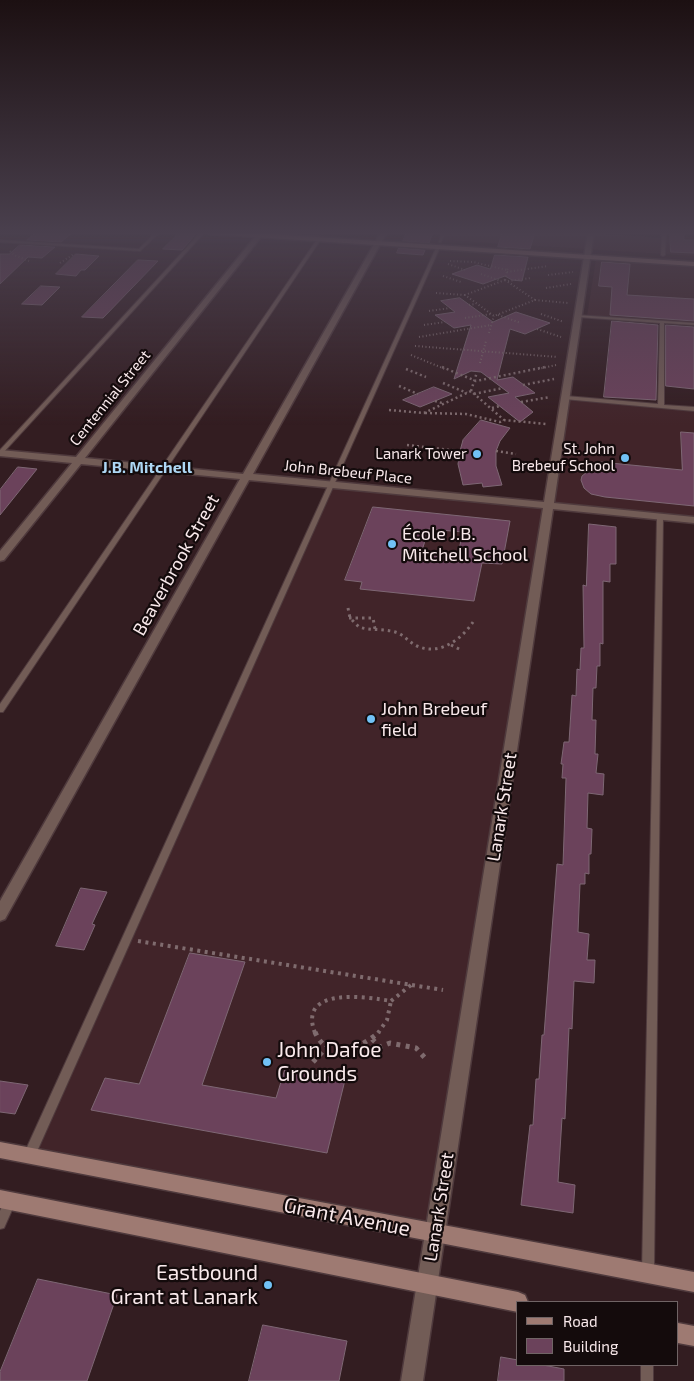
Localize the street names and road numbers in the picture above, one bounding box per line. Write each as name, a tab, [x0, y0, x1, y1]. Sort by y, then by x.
street label: Centennial Street	[66, 347, 154, 449]
street label: John Brebeuf Place	[283, 456, 413, 488]
street label: Beaverbrook Street	[128, 491, 224, 639]
street label: Lanark Street	[483, 751, 521, 863]
street label: Lanark Street	[420, 1151, 458, 1263]
street label: Grant Avenue	[282, 1192, 412, 1242]

